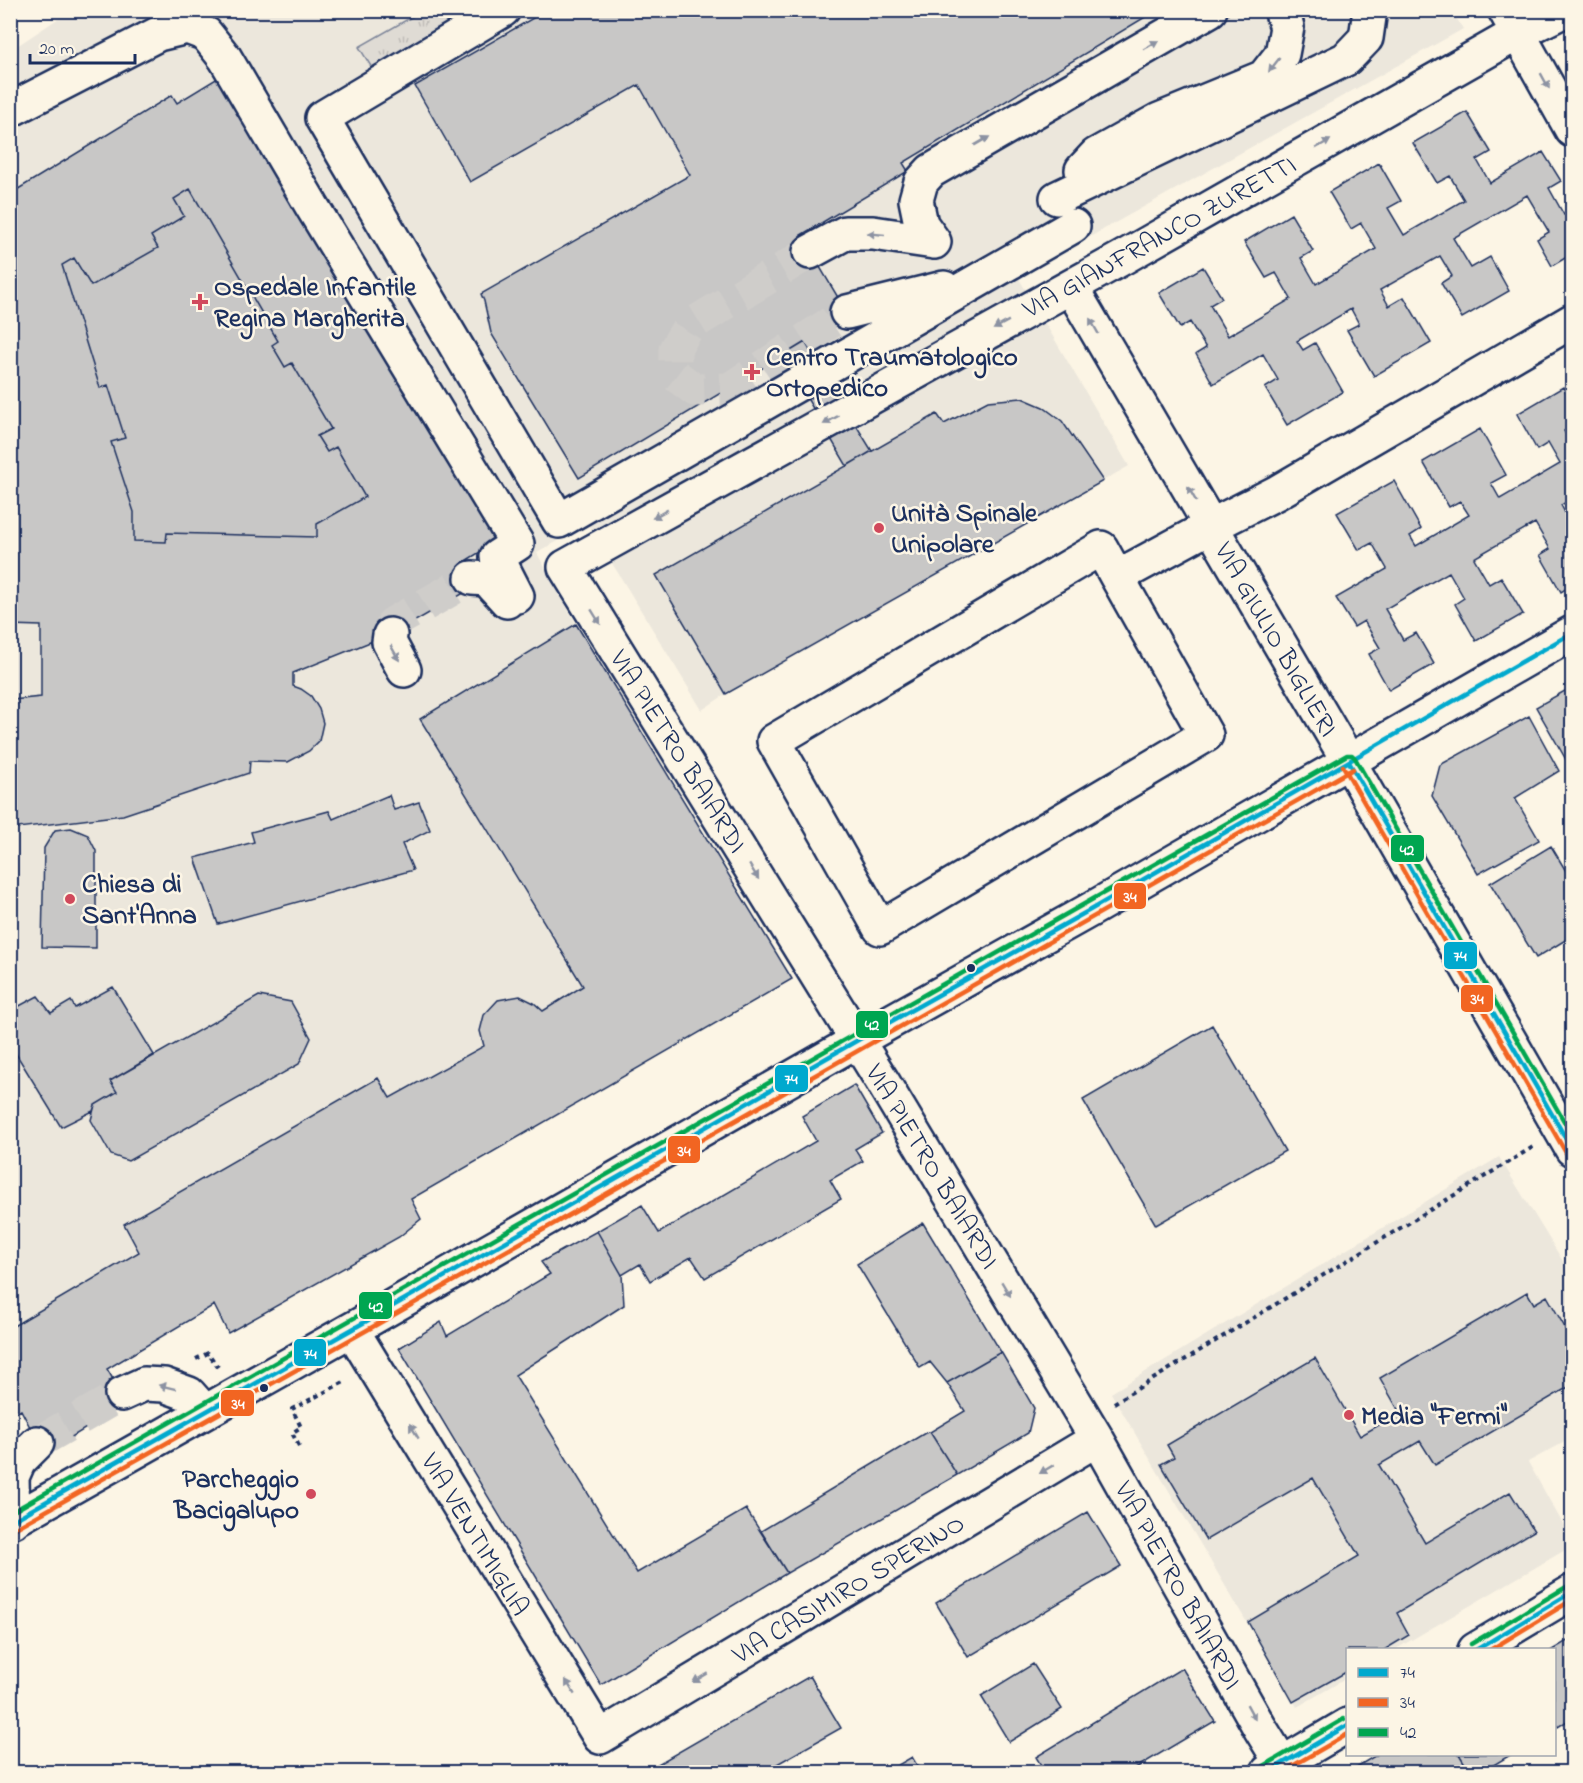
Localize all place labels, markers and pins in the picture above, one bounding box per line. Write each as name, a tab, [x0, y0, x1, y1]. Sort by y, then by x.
place label: Ospedale Infantile Regina Margherita	[214, 269, 417, 340]
marker: Ospedale Infantile Regina Margherita	[191, 293, 209, 311]
place label: Centro Traumatologico Ortopedico	[766, 339, 1018, 409]
marker: Centro Traumatologico Ortopedico	[743, 363, 761, 381]
place label: Unità Spinale Unipolare	[891, 495, 1038, 565]
marker: Unità Spinale Unipolare	[872, 521, 886, 535]
place label: Chiesa di Sant'Anna	[82, 866, 197, 936]
marker: Chiesa di Sant'Anna	[63, 892, 77, 906]
unlabelled marker	[965, 962, 977, 974]
unlabelled marker	[258, 1382, 270, 1394]
place label: Media "Fermi"	[1361, 1398, 1508, 1437]
marker: Media "Fermi"	[1342, 1408, 1356, 1422]
place label: Parcheggio Bacigalupo	[172, 1461, 299, 1532]
marker: Parcheggio Bacigalupo	[304, 1487, 318, 1501]

